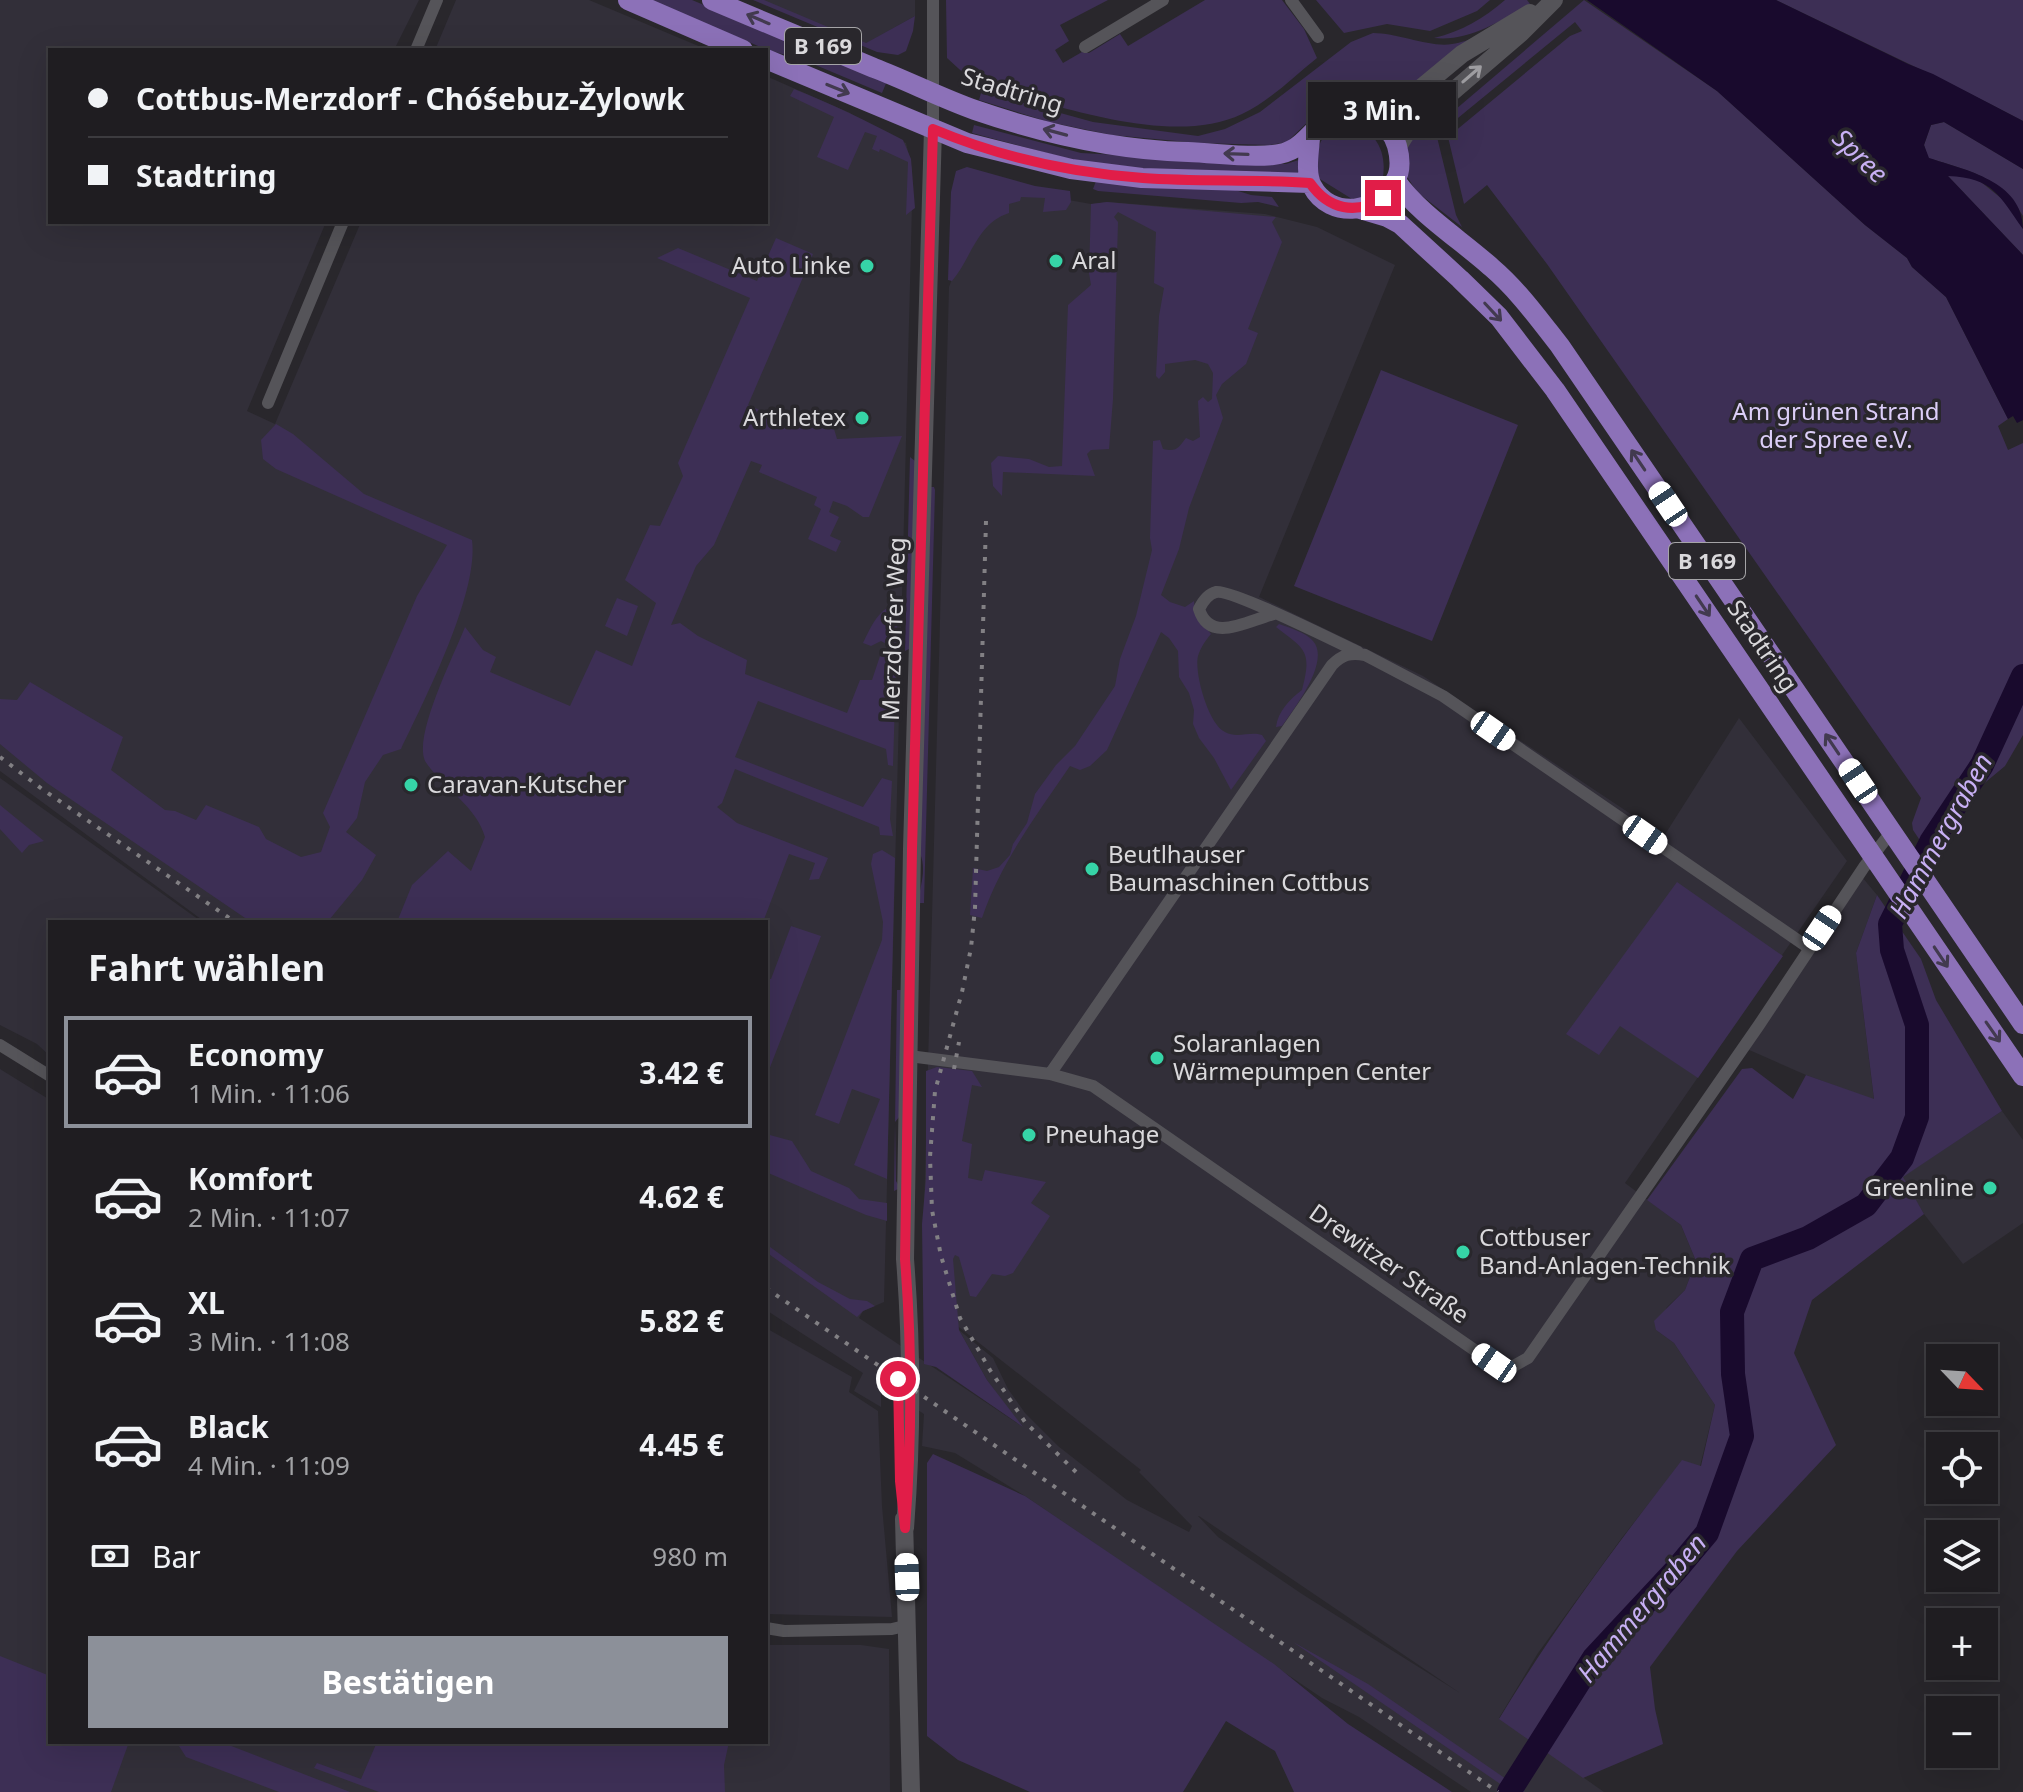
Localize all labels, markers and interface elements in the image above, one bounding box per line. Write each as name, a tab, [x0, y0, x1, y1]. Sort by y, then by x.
one-way arrow	[746, 11, 771, 26]
road number: B 169	[785, 28, 861, 64]
street label: Stadtring	[958, 59, 1067, 121]
one-way arrow	[1462, 65, 1482, 83]
text: Cottbus-Merzdorf - Chóśebuz-Žylowk	[136, 78, 685, 119]
one-way arrow	[825, 82, 850, 97]
callout: 3 Min.	[1309, 82, 1457, 138]
text: 3 Min.	[1343, 92, 1421, 128]
water label: Spree	[1825, 120, 1896, 190]
one-way arrow	[1043, 124, 1069, 139]
one-way arrow	[1223, 146, 1250, 161]
text: Stadtring	[136, 155, 276, 196]
route end	[1365, 180, 1401, 216]
place label: Aral	[1072, 243, 1116, 276]
place label: Auto Linke	[731, 248, 851, 281]
marker: Aral	[1047, 252, 1065, 270]
marker: Auto Linke	[858, 257, 876, 275]
one-way arrow	[1484, 302, 1502, 322]
park label: Am grünen Strand der Spree e.V.	[1732, 394, 1940, 455]
place label: Arthletex	[743, 400, 846, 433]
marker: Arthletex	[853, 409, 871, 427]
one-way arrow	[1630, 449, 1646, 471]
car	[1645, 477, 1691, 531]
street label: Merzdorfer Weg	[873, 537, 912, 721]
road number: B 169	[1669, 543, 1745, 579]
street label: Stadtring	[1720, 593, 1806, 698]
one-way arrow	[1695, 594, 1711, 616]
car	[1466, 707, 1520, 755]
one-way arrow	[1824, 733, 1840, 755]
water label: Hammergraben	[1880, 746, 2000, 925]
car	[1835, 754, 1881, 808]
place label: Caravan-Kutscher	[427, 767, 626, 800]
marker: Caravan-Kutscher	[402, 776, 420, 794]
car	[1618, 811, 1672, 859]
place label: Beutlhauser Baumaschinen Cottbus	[1108, 837, 1369, 898]
marker: Beutlhauser Baumaschinen Cottbus	[1083, 860, 1101, 878]
car	[1799, 901, 1845, 955]
text: Fahrt wählen	[88, 943, 325, 992]
one-way arrow	[1933, 945, 1949, 967]
one-way arrow	[1985, 1021, 2001, 1043]
place label: Solaranlagen Wärmepumpen Center	[1173, 1026, 1431, 1087]
text: Economy	[188, 1034, 324, 1075]
icon: car	[92, 1036, 164, 1108]
marker: Solaranlagen Wärmepumpen Center	[1148, 1049, 1166, 1067]
text: 3.42 €	[639, 1052, 724, 1093]
text: 1 Min. · 11:06	[188, 1075, 350, 1111]
place label: Pneuhage	[1045, 1117, 1159, 1150]
marker: Pneuhage	[1020, 1126, 1038, 1144]
text: Komfort	[188, 1158, 313, 1199]
icon: car	[92, 1160, 164, 1232]
place label: Greenline	[1864, 1170, 1974, 1203]
text: 4.62 €	[639, 1176, 724, 1217]
marker: Greenline	[1981, 1179, 1999, 1197]
street label: Drewitzer Straße	[1303, 1195, 1476, 1330]
text: 2 Min. · 11:07	[188, 1199, 350, 1235]
place label: Cottbuser Band-Anlagen-Technik	[1479, 1220, 1731, 1281]
marker: Cottbuser Band-Anlagen-Technik	[1454, 1243, 1472, 1261]
text: XL	[188, 1282, 225, 1323]
icon: car	[92, 1284, 164, 1356]
text: 5.82 €	[639, 1300, 724, 1341]
text: 3 Min. · 11:08	[188, 1323, 350, 1359]
car	[1467, 1339, 1521, 1387]
north arrow	[1926, 1344, 1998, 1416]
map controls	[1926, 1344, 1998, 1768]
route start	[880, 1361, 916, 1397]
text: Black	[188, 1406, 269, 1447]
icon: car	[92, 1408, 164, 1480]
text: 4.45 €	[639, 1424, 724, 1465]
button: locate	[1926, 1432, 1998, 1504]
text: 4 Min. · 11:09	[188, 1447, 350, 1483]
button: layers	[1926, 1520, 1998, 1592]
water label: Hammergraben	[1568, 1525, 1714, 1689]
icon: cash	[88, 1534, 132, 1578]
text: Bar	[152, 1536, 201, 1577]
text: 980 m	[652, 1538, 728, 1574]
car	[894, 1553, 920, 1601]
button: +	[1926, 1608, 1998, 1680]
button: Bestätigen	[88, 1636, 728, 1728]
button: −	[1926, 1696, 1998, 1768]

